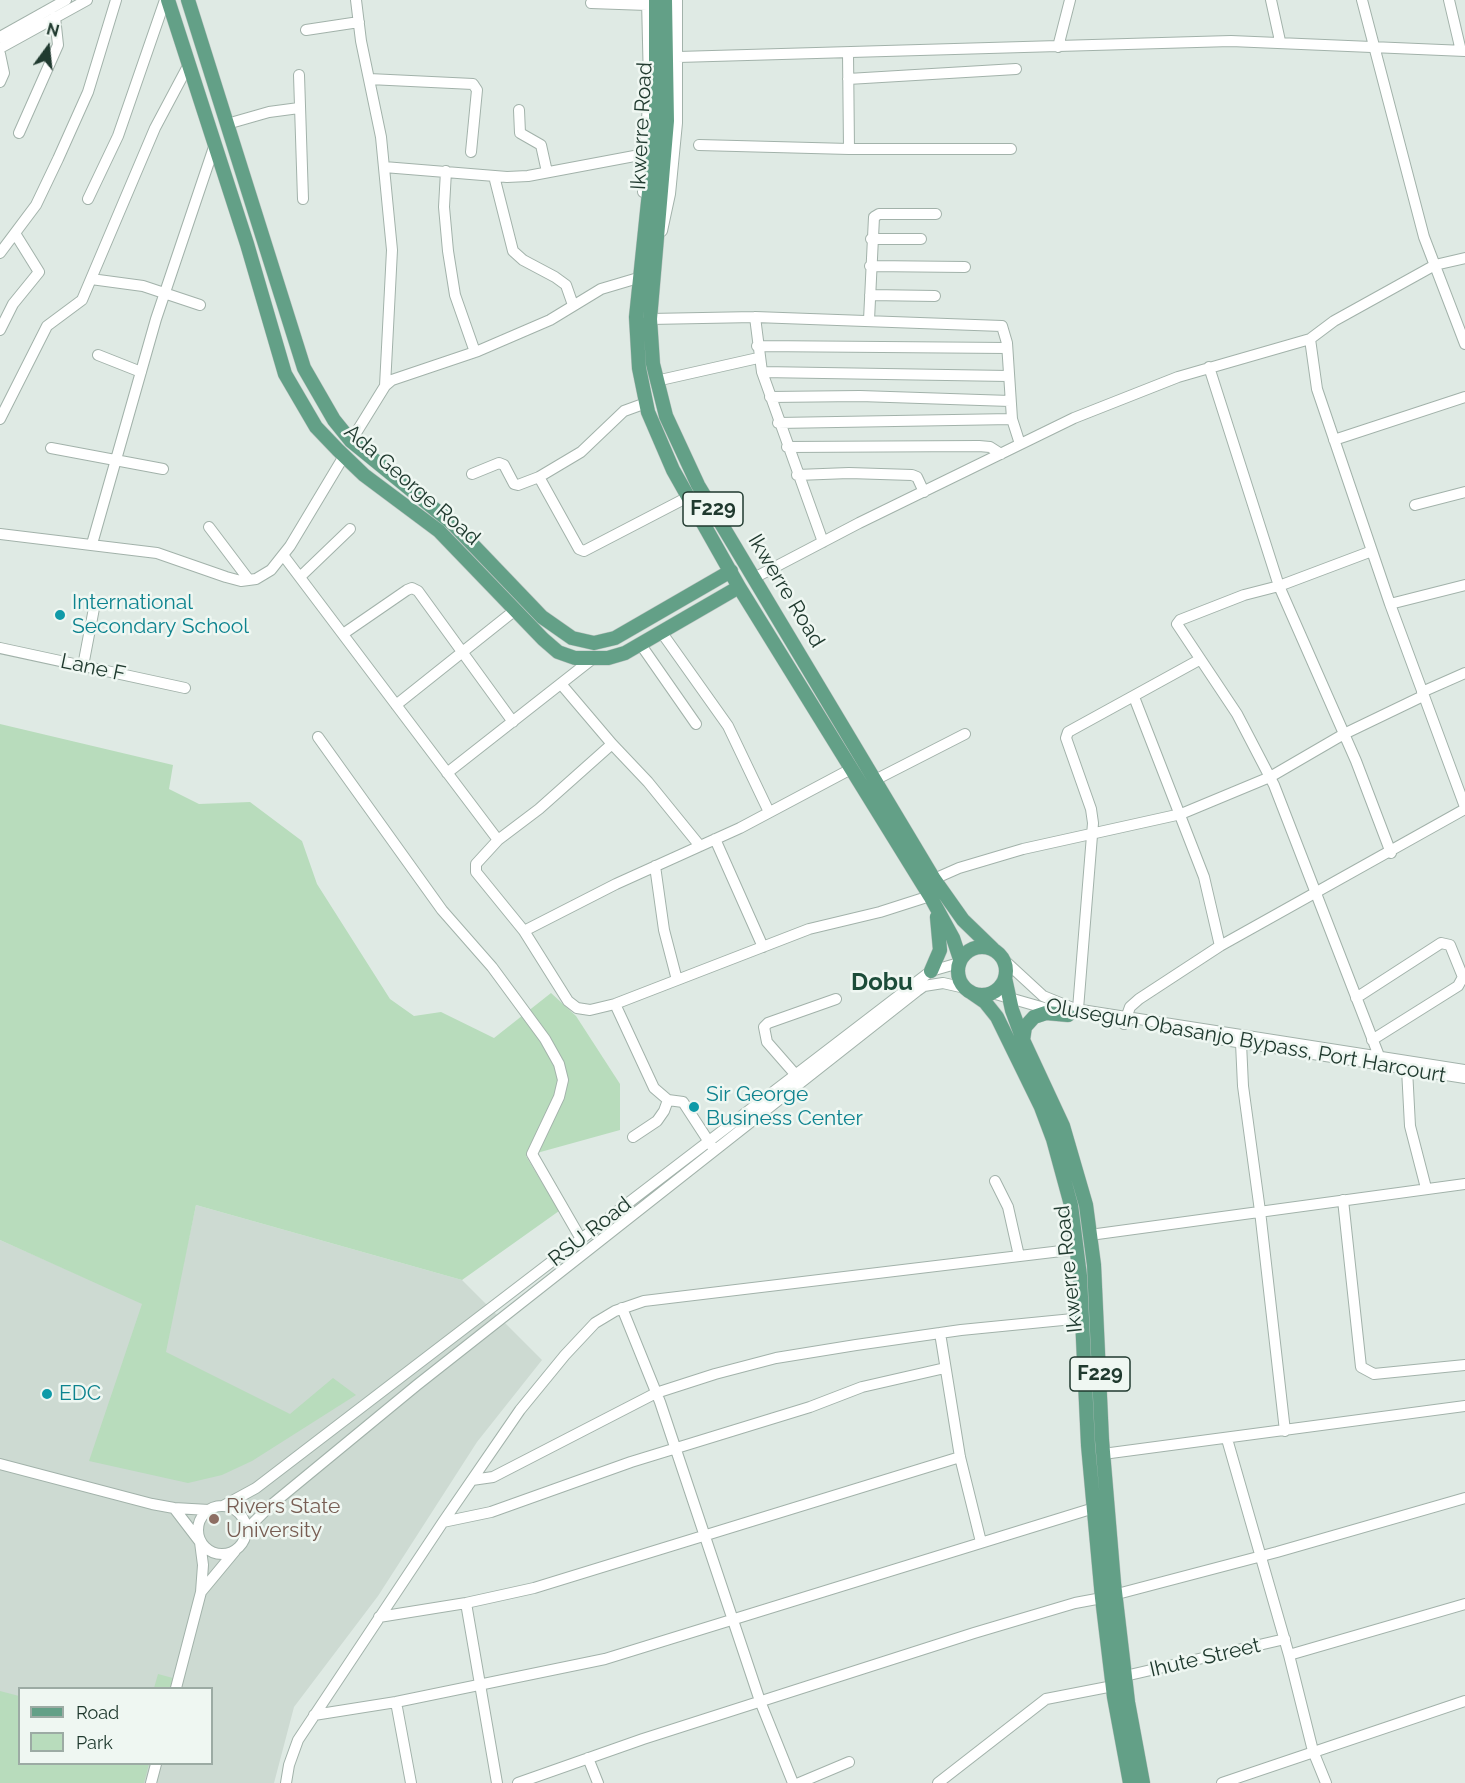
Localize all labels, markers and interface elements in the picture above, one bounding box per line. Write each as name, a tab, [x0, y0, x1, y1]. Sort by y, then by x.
north arrow	[18, 18, 78, 78]
text: N	[44, 19, 61, 41]
street label: Ikwerre Road	[626, 62, 658, 190]
street label: Ada George Road	[339, 419, 485, 551]
road number: F229	[683, 492, 743, 526]
street label: Ikwerre Road	[742, 530, 830, 652]
place label: International Secondary School	[72, 590, 249, 640]
marker: International Secondary School	[53, 608, 67, 622]
street label: Lane F	[58, 649, 128, 687]
district label: Dobu	[851, 969, 913, 997]
street label: Olusegun Obasanjo Bypass, Port Harcourt	[1044, 993, 1448, 1089]
place label: Sir George Business Center	[706, 1082, 863, 1132]
marker: Sir George Business Center	[687, 1100, 701, 1114]
street label: RSU Road	[544, 1192, 636, 1272]
street label: Ikwerre Road	[1050, 1204, 1088, 1334]
road number: F229	[1070, 1357, 1130, 1391]
place label: EDC	[59, 1381, 101, 1407]
marker: EDC	[40, 1387, 54, 1401]
place label: Rivers State University	[226, 1494, 340, 1544]
marker: Rivers State University	[207, 1512, 221, 1526]
street label: Ihute Street	[1147, 1633, 1263, 1683]
legend	[18, 1687, 213, 1765]
text: Road	[76, 1702, 119, 1723]
text: Park	[76, 1732, 113, 1753]

